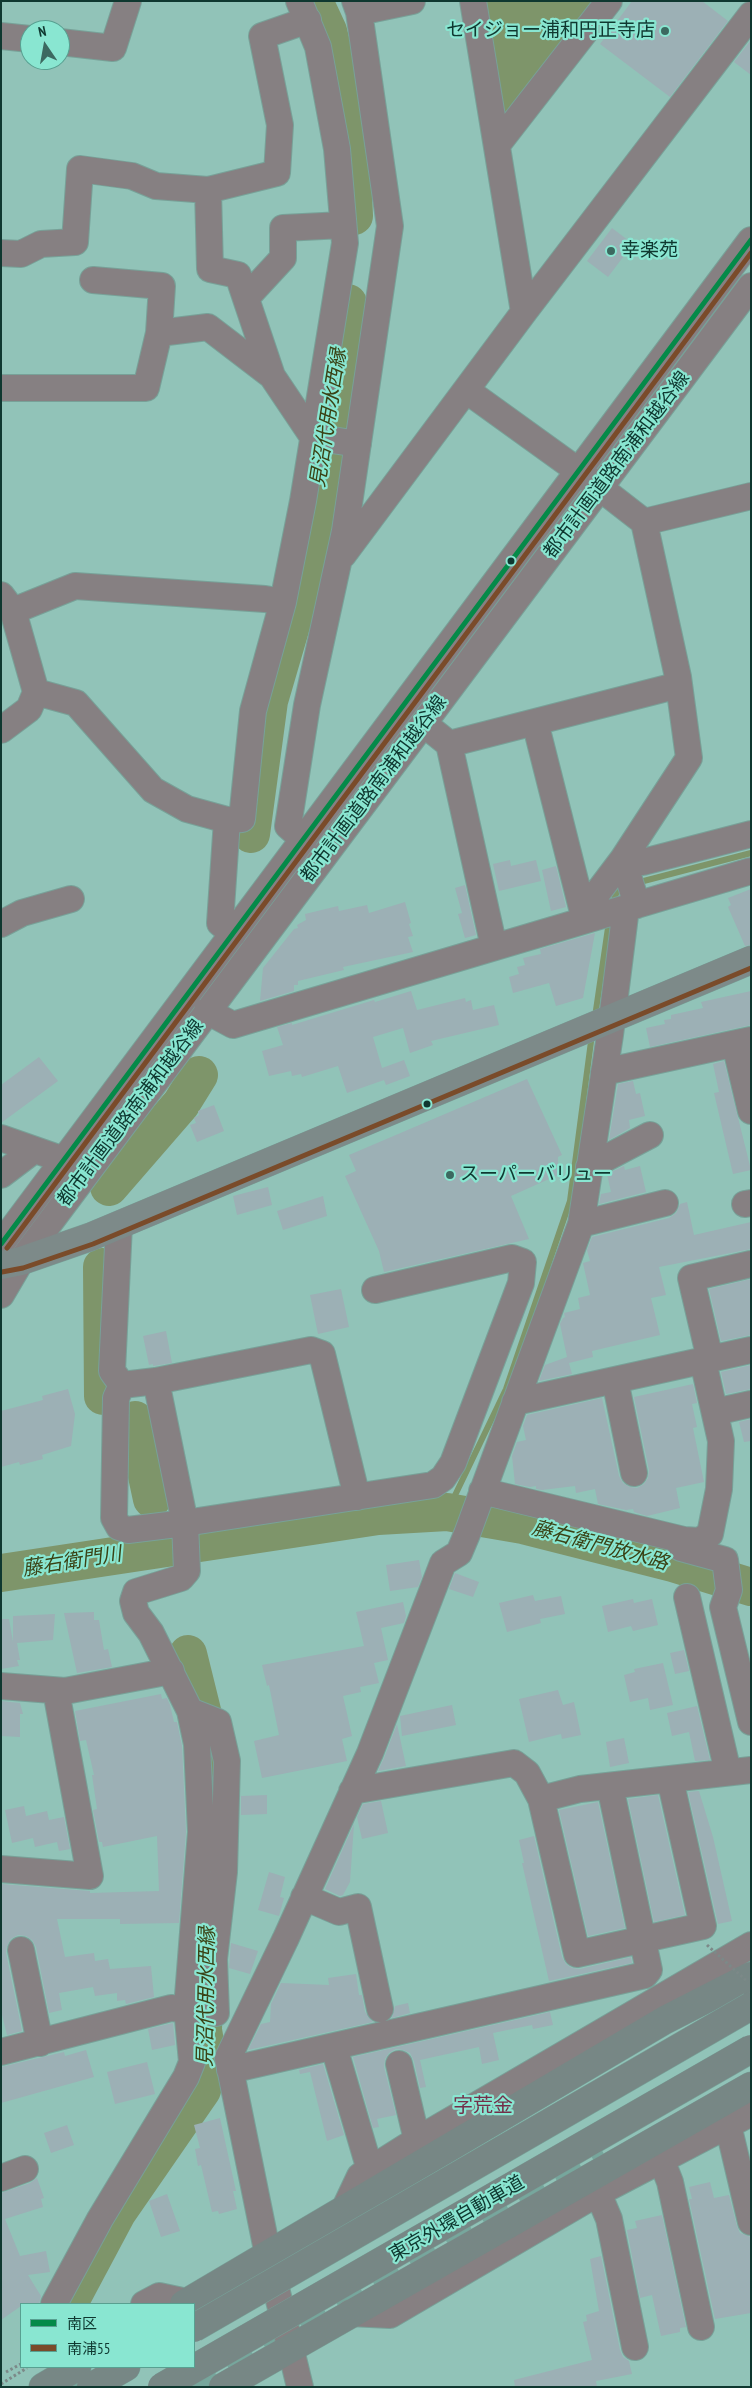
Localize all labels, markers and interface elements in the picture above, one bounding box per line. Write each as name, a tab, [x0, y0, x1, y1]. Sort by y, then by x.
north arrow	[20, 20, 70, 70]
place label: セイジョー浦和円正寺店	[446, 20, 655, 42]
text: N	[37, 22, 48, 41]
marker: セイジョー浦和円正寺店	[659, 25, 671, 37]
place label: 幸楽苑	[621, 240, 678, 262]
marker: 幸楽苑	[605, 245, 617, 257]
water label: 見沼代用水西縁	[306, 347, 352, 489]
street label: 都市計画道路南浦和越谷線	[539, 367, 695, 563]
unlabelled marker	[506, 556, 516, 566]
street label: 都市計画道路南浦和越谷線	[296, 691, 452, 887]
street label: 都市計画道路南浦和越谷線	[53, 1015, 209, 1211]
unlabelled marker	[422, 1099, 432, 1109]
place label: スーパーバリュー	[460, 1164, 612, 1186]
marker: スーパーバリュー	[444, 1169, 456, 1181]
water label: 藤右衛門放水路	[529, 1516, 671, 1576]
water label: 藤右衛門川	[21, 1542, 123, 1582]
water label: 見沼代用水西縁	[194, 1927, 220, 2067]
district label: 字荒金	[453, 2094, 513, 2118]
street label: 東京外環自動車道	[385, 2171, 529, 2267]
legend	[20, 2303, 195, 2368]
text: 南区	[67, 2314, 97, 2333]
text: 南浦55	[67, 2339, 111, 2358]

